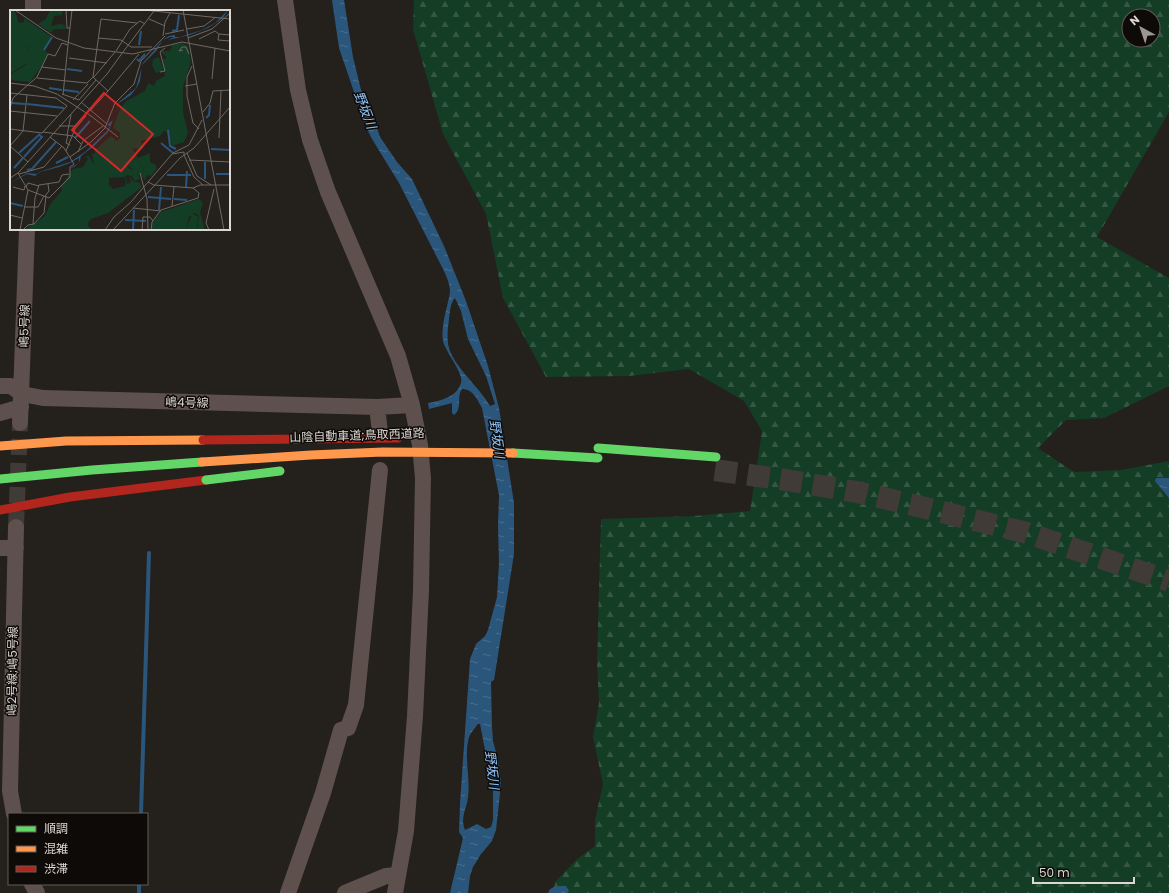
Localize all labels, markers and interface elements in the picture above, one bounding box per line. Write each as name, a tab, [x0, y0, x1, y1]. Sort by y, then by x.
north arrow	[1121, 8, 1161, 48]
inset map	[10, 10, 230, 230]
text: N	[1126, 12, 1143, 29]
water label: 野坂川	[349, 88, 382, 133]
street label: 嶋5号線	[15, 304, 33, 348]
street label: 嶋4号線	[165, 393, 209, 411]
water label: 野坂川	[485, 418, 509, 462]
street label: 山陰自動車道;鳥取西道路	[289, 424, 425, 446]
street label: 嶋2号線;嶋5号線	[3, 626, 21, 716]
water label: 野坂川	[480, 749, 504, 792]
legend	[8, 813, 148, 885]
text: 順調	[44, 820, 68, 837]
text: 混雑	[44, 840, 68, 857]
scale bar	[1033, 859, 1134, 885]
text: 渋滞	[44, 860, 68, 877]
text: 50 m	[1039, 864, 1070, 881]

